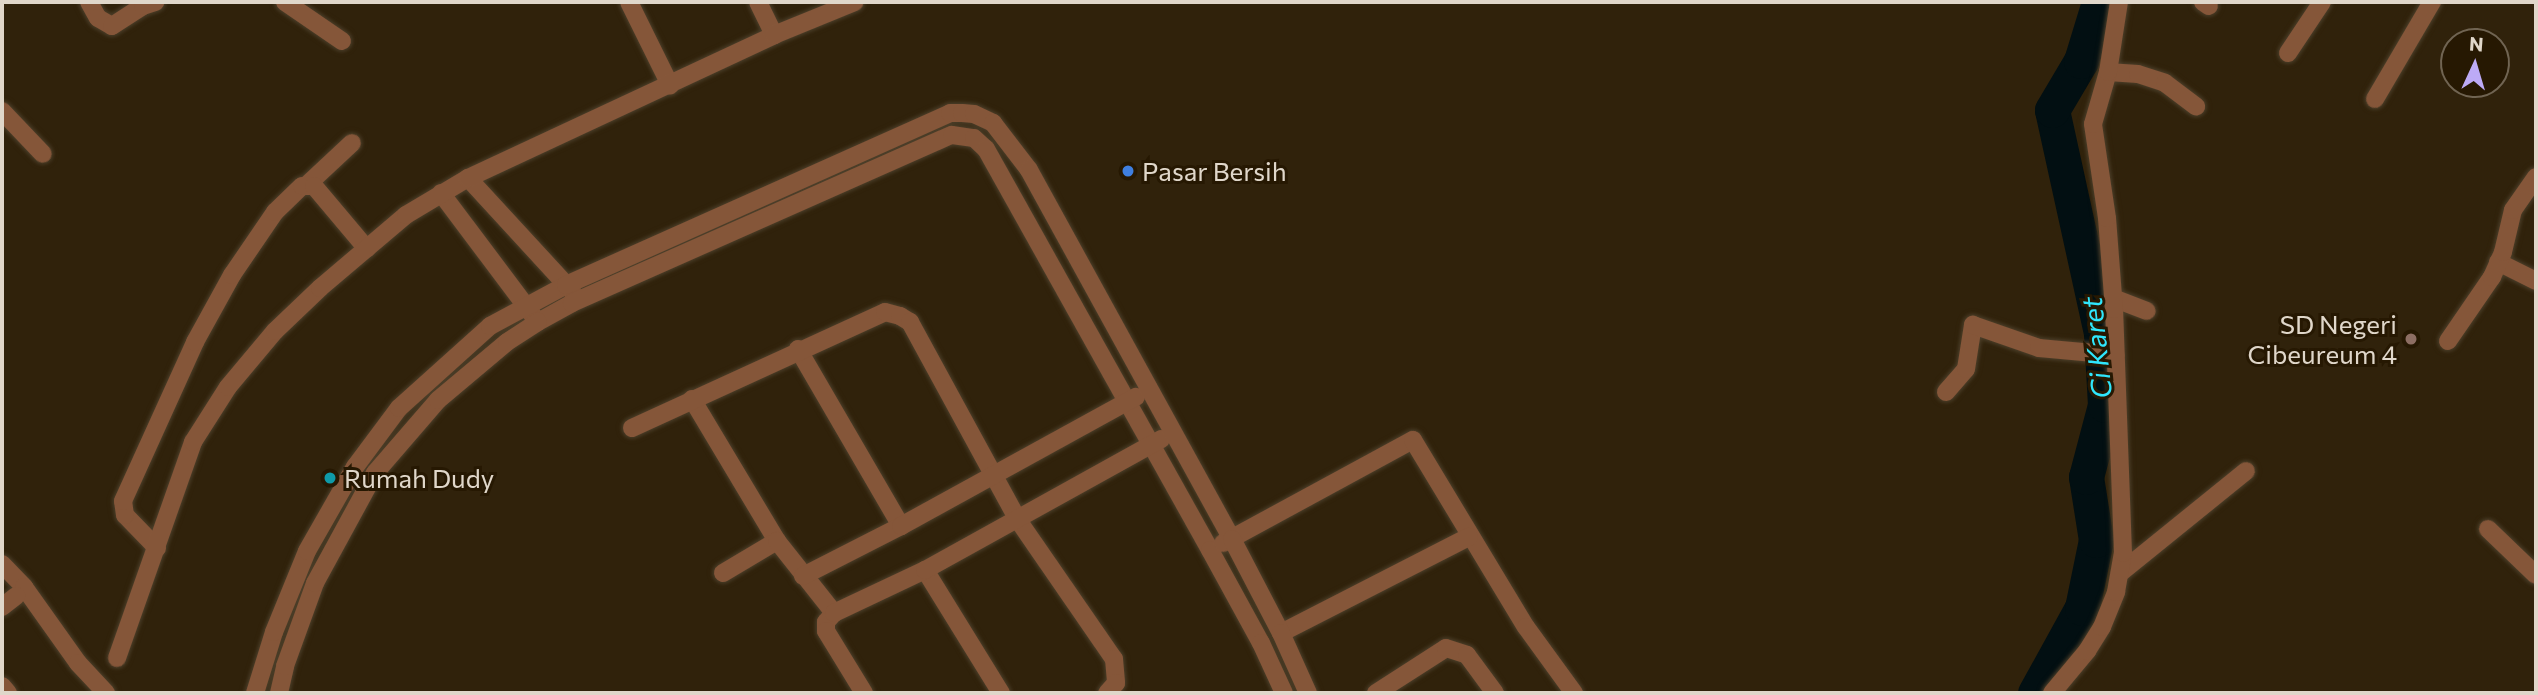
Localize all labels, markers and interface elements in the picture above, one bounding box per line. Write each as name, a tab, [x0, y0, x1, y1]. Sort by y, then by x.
north arrow	[2440, 28, 2510, 98]
text: N	[2468, 32, 2484, 56]
place label: Pasar Bersih	[1142, 155, 1287, 187]
marker: Pasar Bersih	[1120, 163, 1136, 179]
water label: Ci Karet	[2074, 296, 2118, 400]
place label: SD Negeri Cibeureum 4	[2247, 308, 2397, 370]
marker: SD Negeri Cibeureum 4	[2403, 331, 2419, 347]
place label: Rumah Dudy	[344, 462, 494, 494]
marker: Rumah Dudy	[322, 470, 338, 486]

